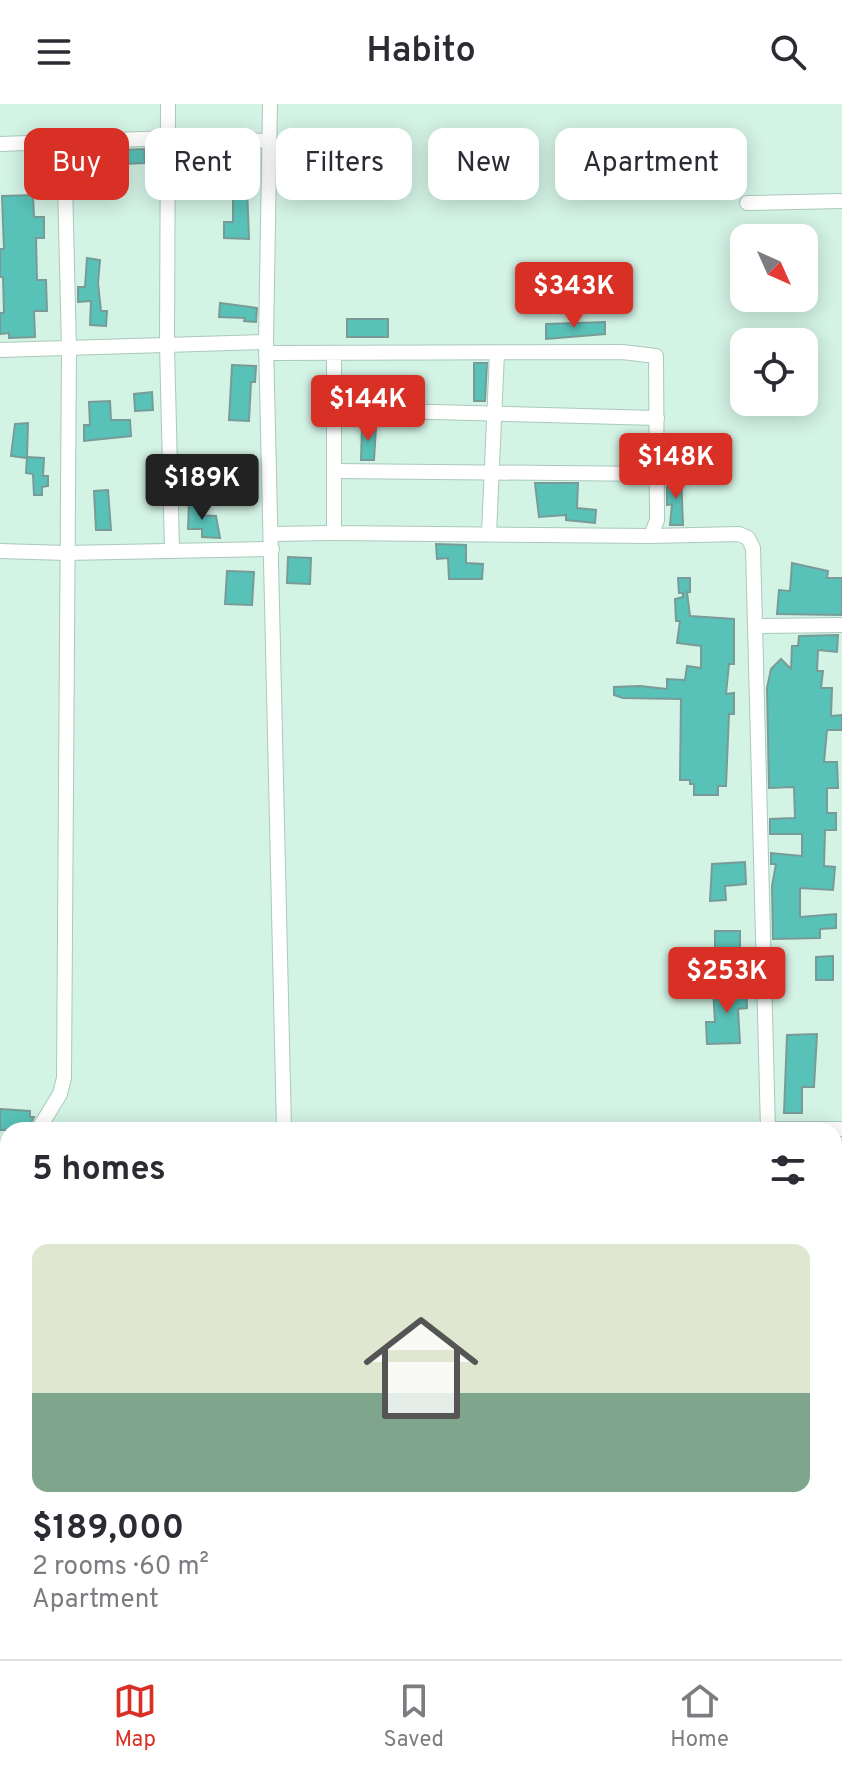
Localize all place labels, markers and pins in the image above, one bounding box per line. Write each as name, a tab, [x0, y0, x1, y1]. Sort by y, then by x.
pin: $343K	[518, 262, 630, 330]
pin: $144K	[312, 375, 424, 443]
pin: $148K	[620, 433, 732, 501]
pin: $189K	[146, 454, 258, 522]
pin: $253K	[671, 947, 783, 1015]

